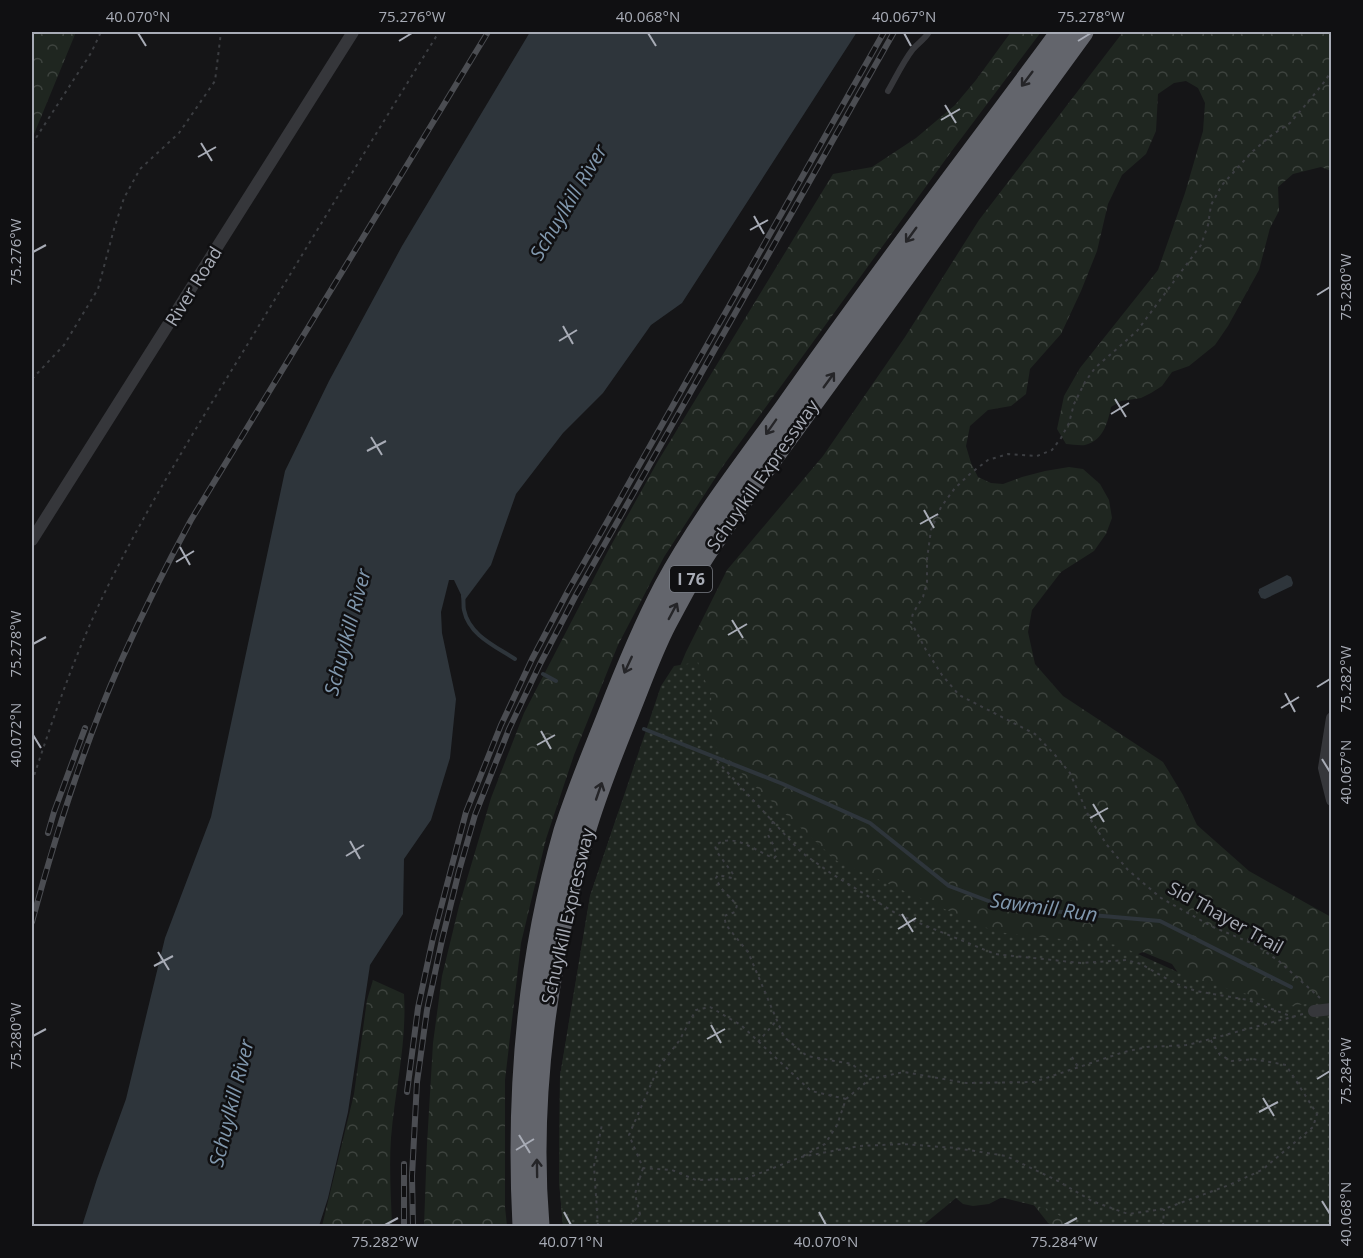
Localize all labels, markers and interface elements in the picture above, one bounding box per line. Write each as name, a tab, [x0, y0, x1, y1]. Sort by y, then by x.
text: 40.070°N	[106, 6, 170, 26]
text: 75.276°W	[378, 6, 446, 26]
text: 40.068°N	[616, 6, 680, 26]
text: 40.067°N	[872, 6, 936, 26]
text: 75.278°W	[1057, 6, 1125, 26]
one-way arrow	[1020, 70, 1033, 86]
water label: Schuylkill River	[523, 138, 614, 265]
text: 75.276°W	[5, 218, 25, 286]
one-way arrow	[904, 227, 917, 243]
street label: River Road	[159, 242, 227, 330]
text: 75.280°W	[1335, 253, 1355, 321]
one-way arrow	[823, 373, 836, 389]
street label: Schuylkill Expressway	[701, 394, 824, 556]
one-way arrow	[765, 418, 777, 434]
water label: Schuylkill River	[317, 565, 377, 698]
road number: I 76	[670, 566, 712, 592]
one-way arrow	[667, 603, 679, 620]
text: 75.278°W	[5, 610, 25, 678]
text: 75.282°W	[1335, 645, 1355, 713]
one-way arrow	[622, 656, 633, 674]
text: 40.072°N	[5, 703, 25, 767]
text: 40.067°N	[1335, 740, 1355, 804]
one-way arrow	[594, 782, 605, 801]
street label: Schuylkill Expressway	[535, 825, 599, 1006]
street label: Sid Thayer Trail	[1164, 875, 1288, 959]
water label: Sawmill Run	[989, 886, 1099, 928]
text: 75.280°W	[5, 1002, 25, 1070]
water label: Schuylkill River	[202, 1036, 260, 1169]
text: 75.284°W	[1335, 1037, 1355, 1105]
one-way arrow	[531, 1159, 543, 1179]
text: 40.068°N	[1335, 1182, 1355, 1246]
text: 75.282°W	[351, 1231, 419, 1251]
text: 40.071°N	[539, 1231, 603, 1251]
text: 40.070°N	[794, 1231, 858, 1251]
text: 75.284°W	[1030, 1231, 1098, 1251]

